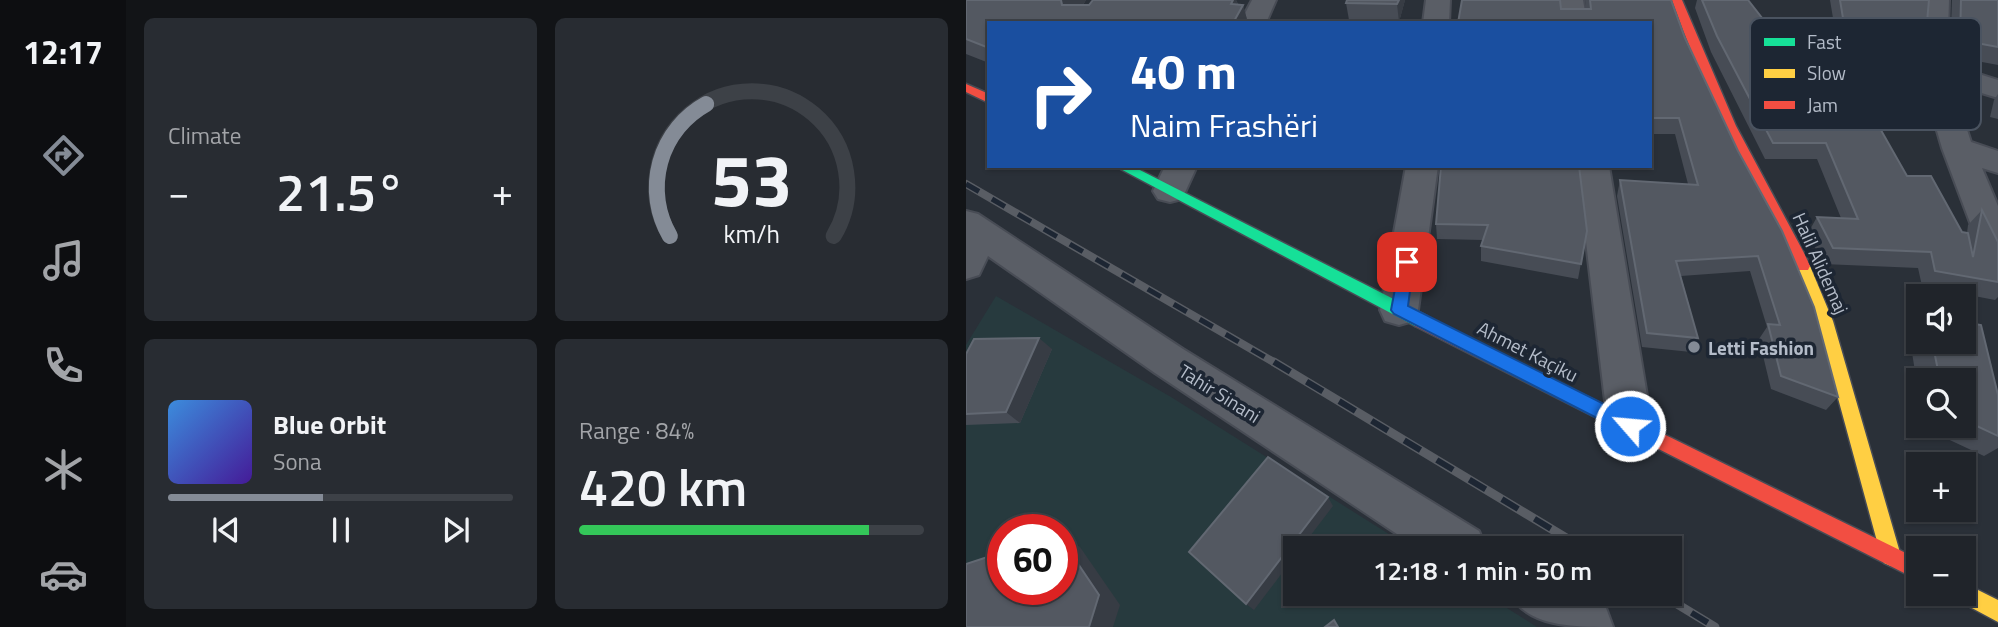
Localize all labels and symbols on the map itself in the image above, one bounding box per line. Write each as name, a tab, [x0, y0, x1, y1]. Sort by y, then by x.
legend	[1750, 18, 1981, 130]
text: Fast	[1807, 27, 1842, 56]
text: Slow	[1807, 58, 1846, 87]
text: Jam	[1807, 90, 1838, 119]
street label: Halil Alidemaj	[1786, 208, 1856, 318]
pin	[1377, 232, 1437, 292]
street label: Ahmet Kaçiku	[1473, 313, 1583, 389]
place label: Letti Fashion	[1708, 333, 1814, 362]
marker: Letti Fashion	[1686, 339, 1702, 355]
street label: Tahir Sinani	[1174, 356, 1266, 430]
position arrow	[1593, 389, 1667, 463]
speed limit sign: 60	[987, 514, 1078, 605]

